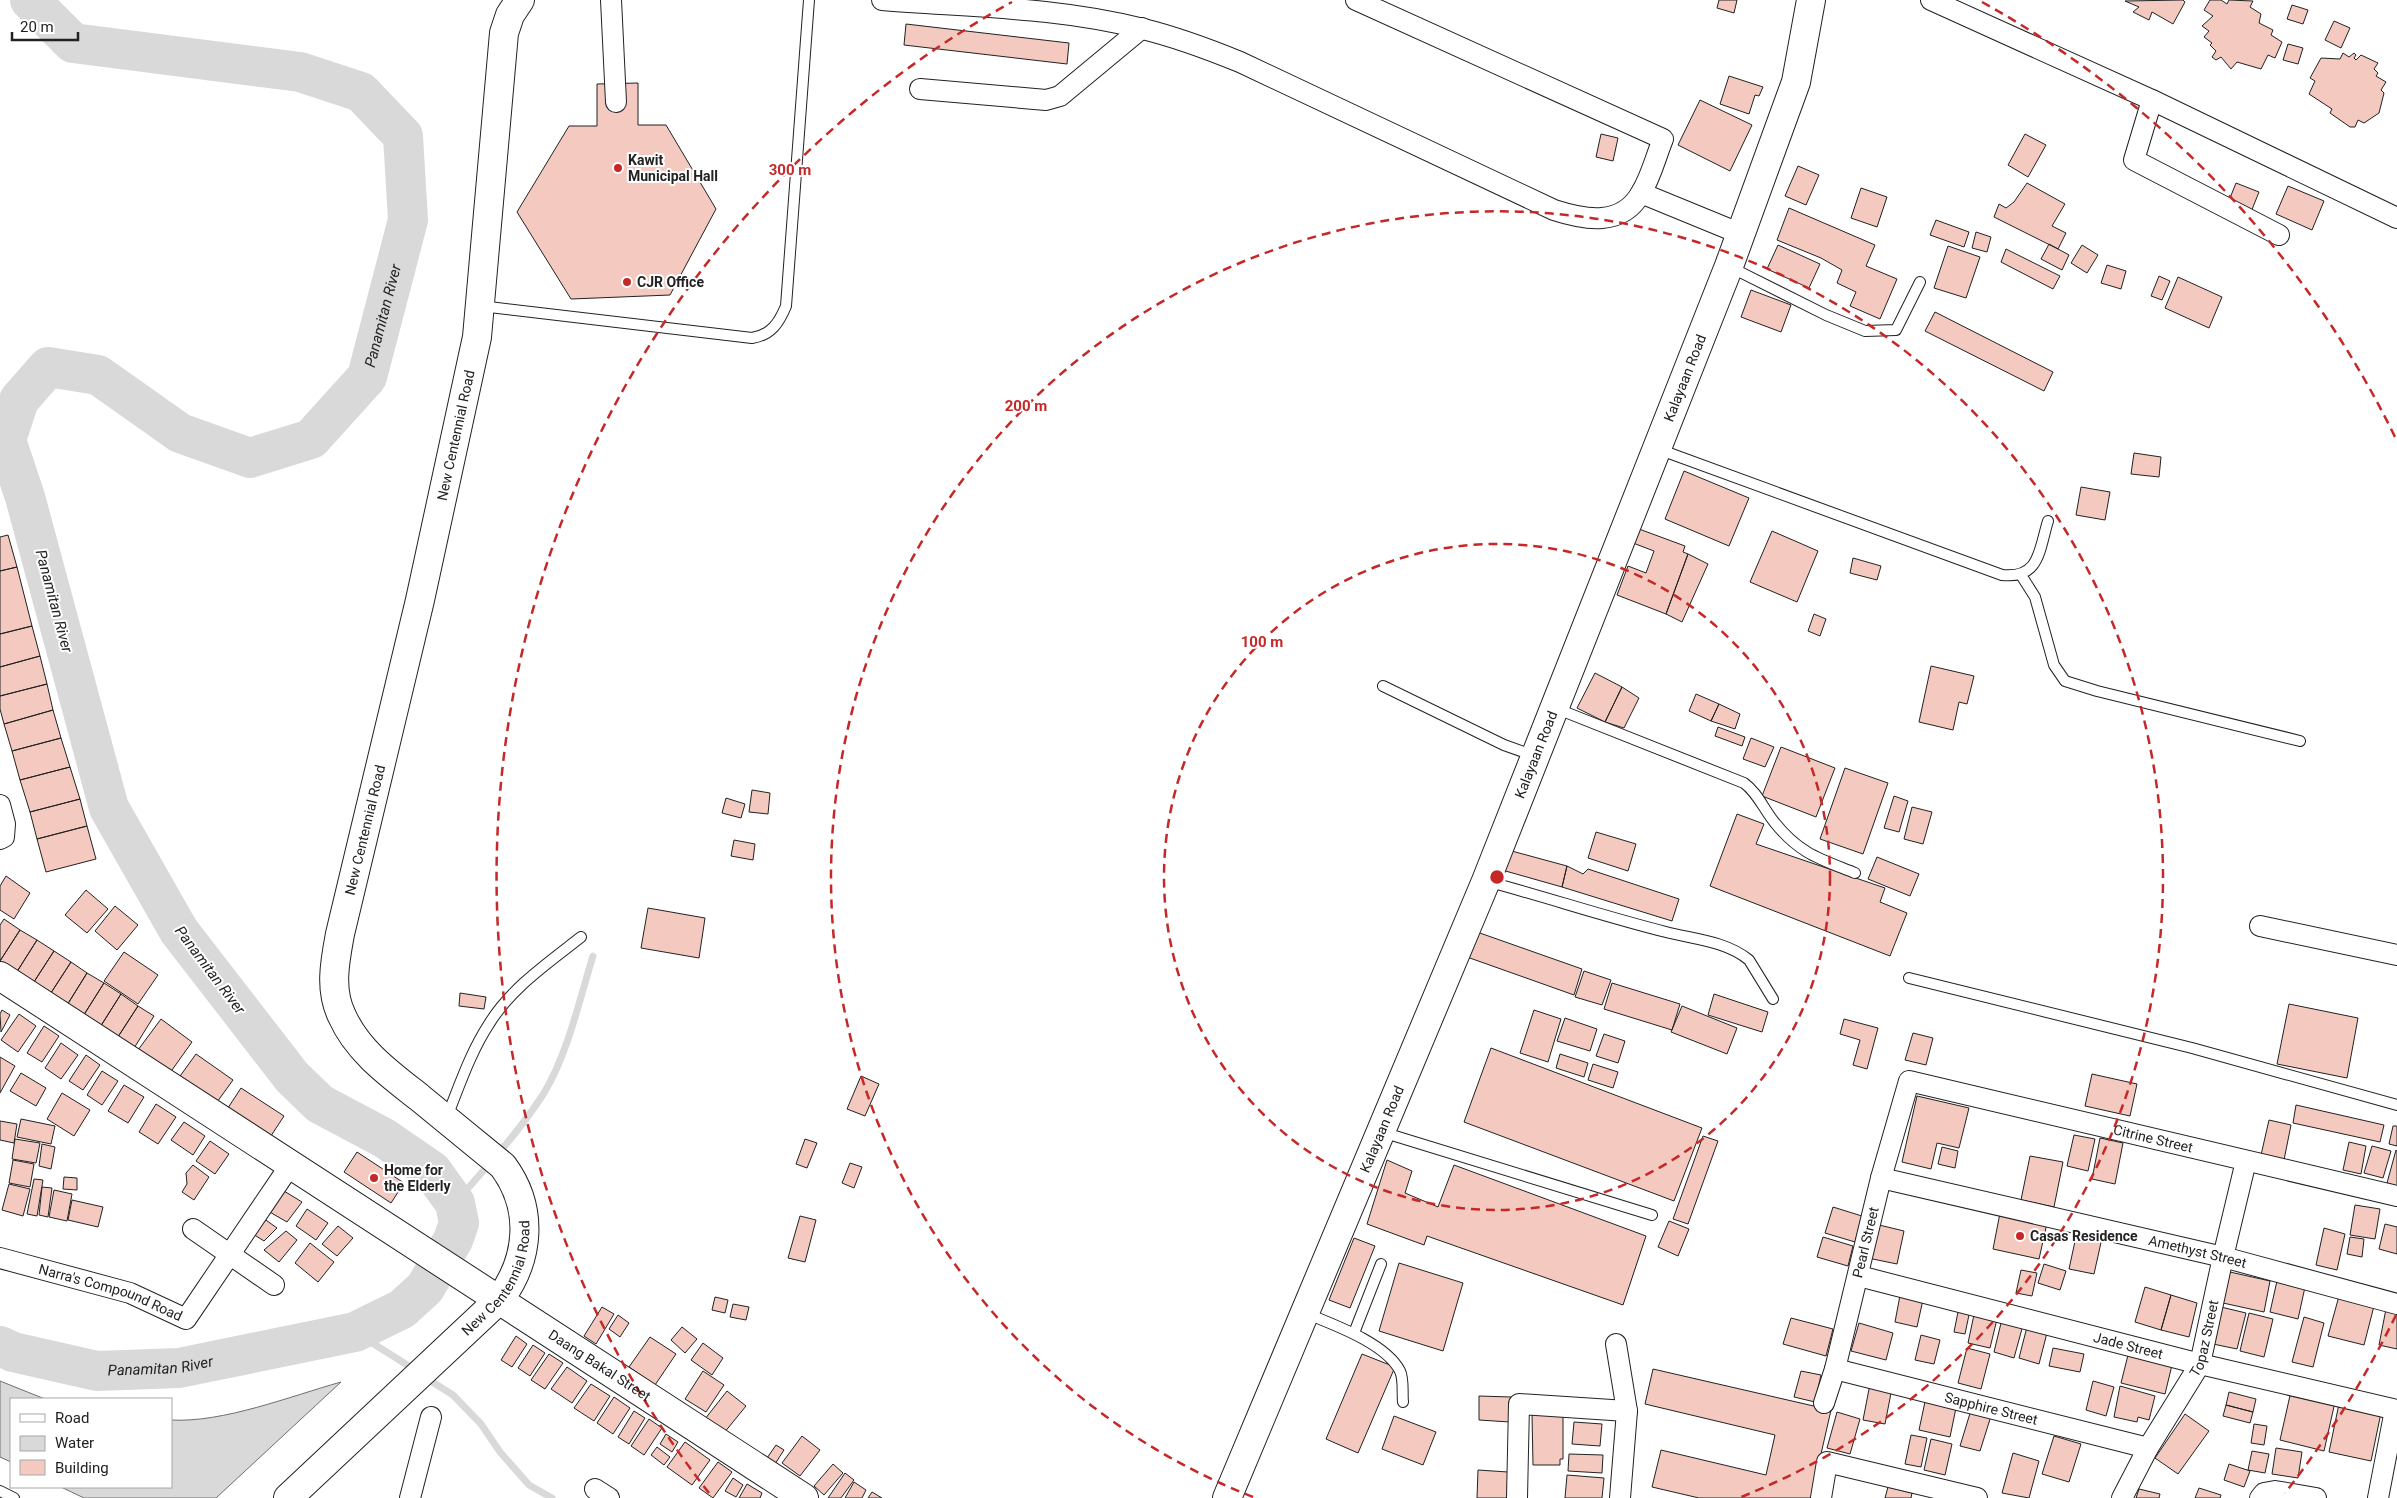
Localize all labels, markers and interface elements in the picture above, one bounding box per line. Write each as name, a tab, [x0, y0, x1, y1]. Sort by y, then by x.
scale bar	[12, 10, 79, 42]
text: 20 m	[20, 18, 54, 36]
place label: Kawit Municipal Hall	[628, 152, 718, 184]
text: 300 m	[769, 161, 811, 179]
marker: Kawit Municipal Hall	[612, 162, 624, 174]
water label: Panamitan River	[361, 261, 405, 369]
place label: CJR Office	[637, 274, 704, 290]
marker: CJR Office	[621, 276, 633, 288]
street label: Kalayaan Road	[1660, 332, 1709, 424]
street label: New Centennial Road	[434, 368, 478, 502]
text: 200 m	[1005, 397, 1047, 415]
water label: Panamitan River	[32, 548, 77, 655]
text: 100 m	[1241, 633, 1283, 651]
street label: Kalayaan Road	[1511, 709, 1560, 801]
street label: New Centennial Road	[342, 763, 388, 897]
centre of rings	[1488, 868, 1506, 886]
water label: Panamitan River	[171, 922, 250, 1018]
street label: Kalayaan Road	[1357, 1083, 1407, 1175]
street label: Citrine Street	[2112, 1121, 2195, 1156]
place label: Home for the Elderly	[384, 1162, 451, 1194]
marker: Home for the Elderly	[368, 1172, 380, 1184]
street label: Pearl Street	[1849, 1205, 1882, 1279]
street label: New Centennial Road	[458, 1220, 533, 1339]
place label: Casas Residence	[2030, 1228, 2138, 1244]
marker: Casas Residence	[2014, 1230, 2026, 1242]
street label: Amethyst Street	[2147, 1232, 2249, 1271]
street label: Narra's Compound Road	[37, 1261, 185, 1324]
street label: Topaz Street	[2186, 1298, 2222, 1380]
street label: Daang Bakal Street	[546, 1326, 654, 1405]
street label: Jade Street	[2092, 1329, 2165, 1362]
water label: Panamitan River	[107, 1352, 216, 1380]
street label: Sapphire Street	[1943, 1389, 2040, 1428]
legend	[10, 1398, 172, 1488]
text: Road	[55, 1409, 89, 1427]
text: Water	[55, 1434, 94, 1452]
text: Building	[55, 1459, 109, 1477]

